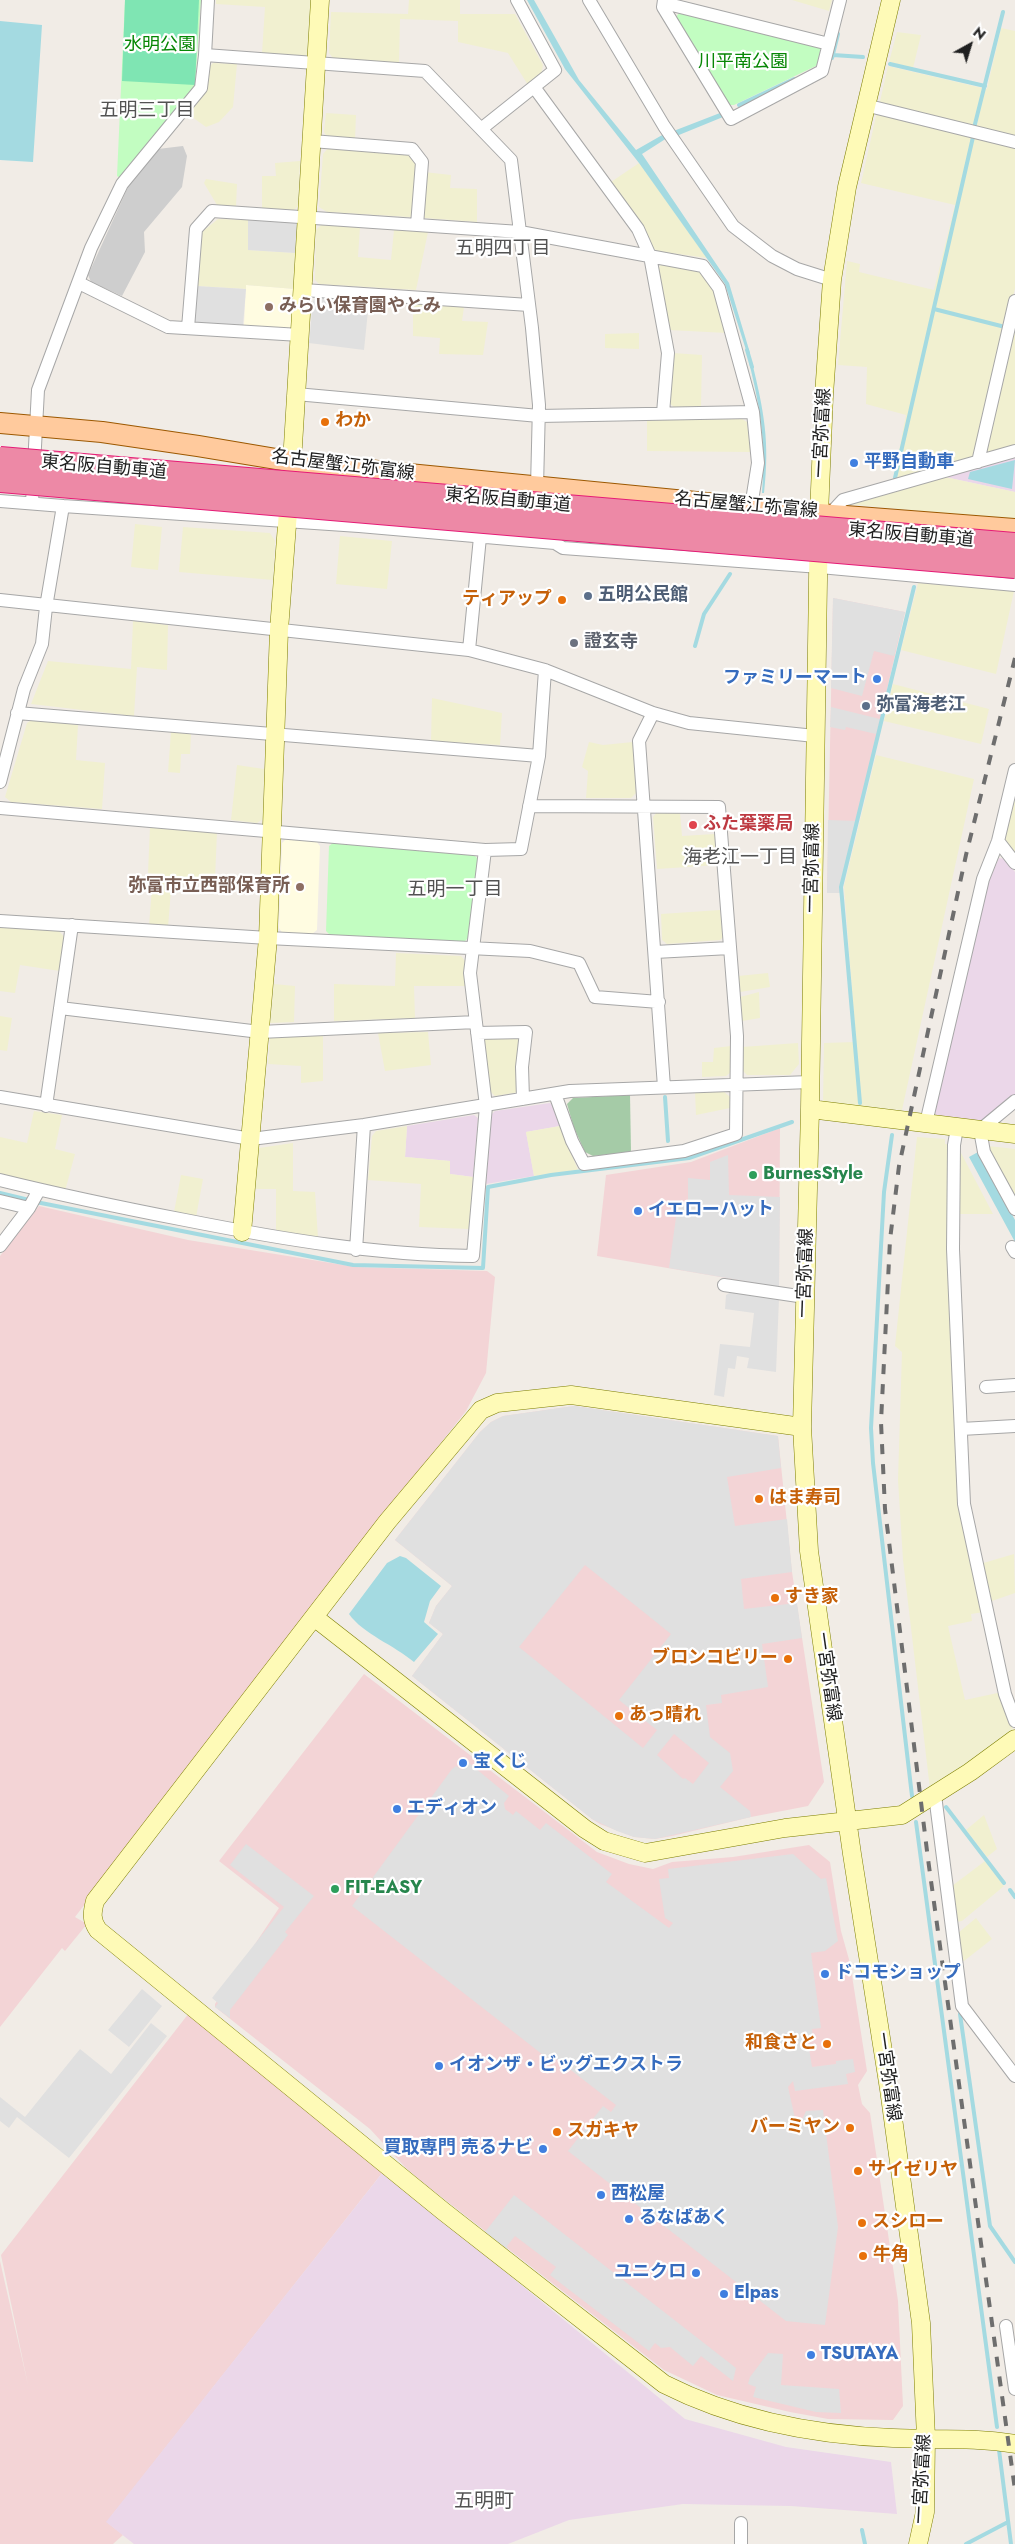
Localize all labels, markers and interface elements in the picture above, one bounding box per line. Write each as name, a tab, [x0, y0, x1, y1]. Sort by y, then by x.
north arrow	[945, 20, 995, 70]
text: N	[969, 22, 990, 45]
park label: 水明公園	[124, 35, 196, 57]
park label: 川平南公園	[698, 52, 788, 74]
district label: 五明三丁目	[100, 100, 194, 122]
district label: 五明四丁目	[456, 238, 550, 260]
place label: みらい保育園やとみ	[279, 296, 441, 318]
marker: みらい保育園やとみ	[263, 301, 275, 313]
street label: 一宮弥富線	[810, 387, 836, 479]
place label: わか	[335, 411, 371, 433]
marker: わか	[319, 416, 331, 428]
street label: 名古屋蟹江弥富線	[270, 447, 416, 485]
street label: 東名阪自動車道	[40, 452, 168, 484]
place label: 平野自動車	[864, 452, 954, 474]
marker: 平野自動車	[848, 457, 860, 469]
street label: 東名阪自動車道	[444, 485, 572, 517]
street label: 名古屋蟹江弥富線	[673, 489, 819, 523]
street label: 東名阪自動車道	[847, 520, 975, 552]
place label: 五明公民館	[598, 585, 688, 607]
place label: ティアップ	[462, 589, 552, 611]
marker: 五明公民館	[582, 590, 594, 602]
marker: ティアップ	[556, 594, 568, 606]
place label: 證玄寺	[584, 632, 638, 654]
marker: 證玄寺	[568, 637, 580, 649]
place label: ファミリーマート	[723, 668, 867, 690]
marker: ファミリーマート	[871, 673, 883, 685]
place label: 弥富海老江	[876, 695, 966, 717]
marker: 弥富海老江	[860, 700, 872, 712]
place label: ふた葉薬局	[703, 814, 793, 836]
marker: ふた葉薬局	[687, 819, 699, 831]
street label: 一宮弥富線	[801, 823, 825, 913]
district label: 海老江一丁目	[683, 847, 797, 869]
place label: 弥富市立西部保育所	[128, 876, 290, 898]
district label: 五明一丁目	[408, 879, 502, 901]
marker: 弥富市立西部保育所	[294, 881, 306, 893]
place label: BurnesStyle	[763, 1164, 863, 1186]
marker: BurnesStyle	[747, 1169, 759, 1181]
place label: イエローハット	[648, 1200, 774, 1222]
marker: イエローハット	[632, 1205, 644, 1217]
street label: 一宮弥富線	[794, 1228, 818, 1318]
place label: はま寿司	[769, 1488, 841, 1510]
marker: はま寿司	[753, 1493, 765, 1505]
place label: すき家	[785, 1587, 839, 1609]
marker: すき家	[769, 1592, 781, 1604]
street label: 一宮弥富線	[810, 1631, 844, 1723]
place label: ブロンコビリー	[652, 1648, 778, 1670]
marker: ブロンコビリー	[782, 1653, 794, 1665]
place label: あっ晴れ	[629, 1705, 701, 1727]
marker: あっ晴れ	[613, 1710, 625, 1722]
place label: 宝くじ	[473, 1752, 527, 1774]
marker: 宝くじ	[457, 1757, 469, 1769]
place label: エディオン	[407, 1798, 497, 1820]
marker: エディオン	[391, 1803, 403, 1815]
place label: FIT-EASY	[345, 1878, 422, 1900]
marker: FIT-EASY	[329, 1883, 341, 1895]
place label: ドコモショップ	[835, 1963, 961, 1985]
marker: ドコモショップ	[819, 1968, 831, 1980]
street label: 一宮弥富線	[870, 2031, 904, 2123]
place label: 和食さと	[745, 2033, 817, 2055]
marker: 和食さと	[821, 2038, 833, 2050]
place label: イオンザ・ビッグエクストラ	[449, 2055, 683, 2077]
marker: イオンザ・ビッグエクストラ	[433, 2060, 445, 2072]
place label: バーミヤン	[750, 2117, 840, 2139]
place label: スガキヤ	[567, 2121, 639, 2143]
marker: バーミヤン	[844, 2122, 856, 2134]
marker: スガキヤ	[551, 2126, 563, 2138]
place label: 買取専門 売るナビ	[384, 2138, 533, 2160]
marker: 買取専門 売るナビ	[537, 2143, 549, 2155]
place label: サイゼリヤ	[868, 2160, 958, 2182]
marker: サイゼリヤ	[852, 2165, 864, 2177]
place label: 西松屋	[611, 2184, 665, 2206]
marker: 西松屋	[595, 2189, 607, 2201]
place label: るなぱあく	[639, 2208, 729, 2230]
place label: スシロー	[872, 2212, 944, 2234]
marker: るなぱあく	[623, 2213, 635, 2225]
marker: スシロー	[856, 2217, 868, 2229]
place label: 牛角	[873, 2245, 909, 2267]
marker: 牛角	[857, 2250, 869, 2262]
place label: ユニクロ	[614, 2262, 686, 2284]
marker: ユニクロ	[690, 2267, 702, 2279]
place label: Elpas	[734, 2283, 779, 2305]
marker: Elpas	[718, 2288, 730, 2300]
place label: TSUTAYA	[821, 2344, 899, 2366]
marker: TSUTAYA	[805, 2349, 817, 2361]
street label: 一宮弥富線	[910, 2433, 936, 2525]
district label: 五明町	[454, 2490, 514, 2514]

